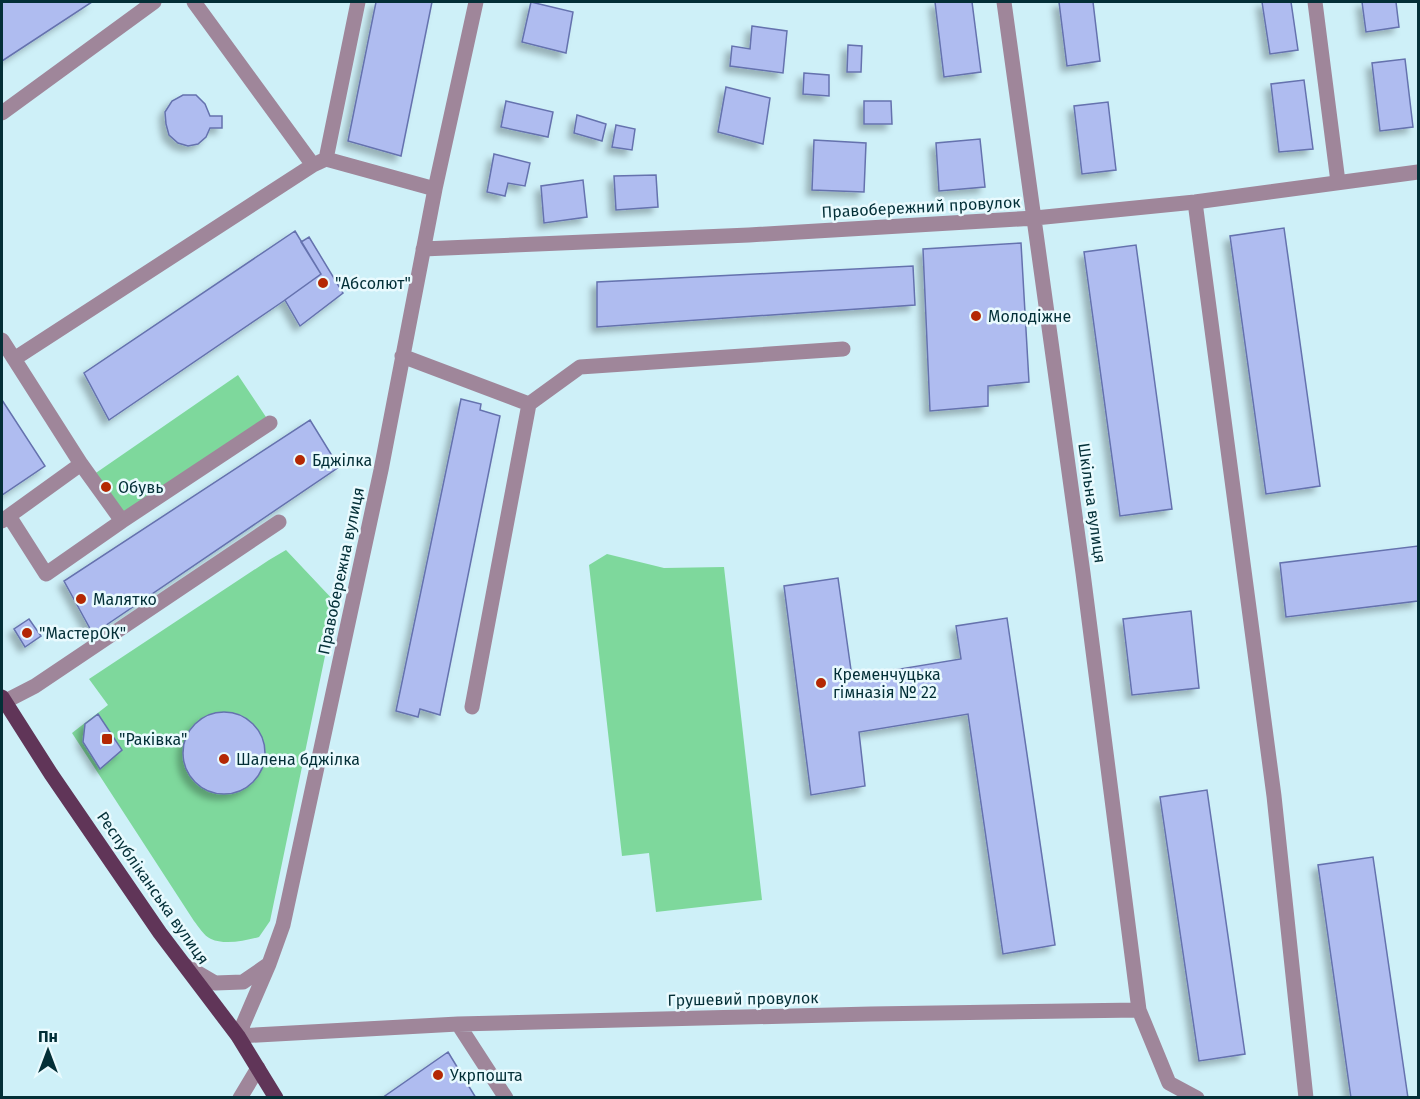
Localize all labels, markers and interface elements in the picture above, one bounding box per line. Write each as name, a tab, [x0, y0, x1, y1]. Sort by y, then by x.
street label: Правобережний провулок	[821, 192, 1022, 222]
place label: "Абсолют"	[335, 274, 411, 293]
marker: "Абсолют"	[316, 276, 330, 290]
place label: Молодіжне	[988, 307, 1071, 326]
marker: Молодіжне	[969, 309, 983, 323]
street label: Шкільна вулиця	[1074, 442, 1110, 564]
place label: Бджілка	[312, 451, 372, 470]
marker: Бджілка	[293, 453, 307, 467]
place label: Обувь	[118, 478, 163, 497]
marker: Обувь	[99, 480, 113, 494]
street label: Правобережна вулиця	[314, 486, 368, 656]
place label: Малятко	[93, 590, 157, 609]
marker: Малятко	[74, 592, 88, 606]
place label: "МастерОК"	[39, 624, 126, 643]
marker: "МастерОК"	[20, 626, 34, 640]
place label: Кременчуцька гімназія № 22	[833, 665, 941, 702]
marker: Кременчуцька гімназія № 22	[814, 676, 828, 690]
place label: "Раківка"	[119, 730, 187, 749]
marker: "Раківка"	[100, 732, 114, 746]
place label: Шалена бджілка	[236, 750, 360, 769]
marker: Шалена бджілка	[217, 752, 231, 766]
street label: Республіканська вулиця	[93, 808, 213, 968]
street label: Грушевий провулок	[667, 988, 819, 1010]
north arrow	[18, 1021, 78, 1081]
text: Пн	[38, 1027, 58, 1046]
place label: Укрпошта	[450, 1066, 523, 1085]
marker: Укрпошта	[431, 1068, 445, 1082]

